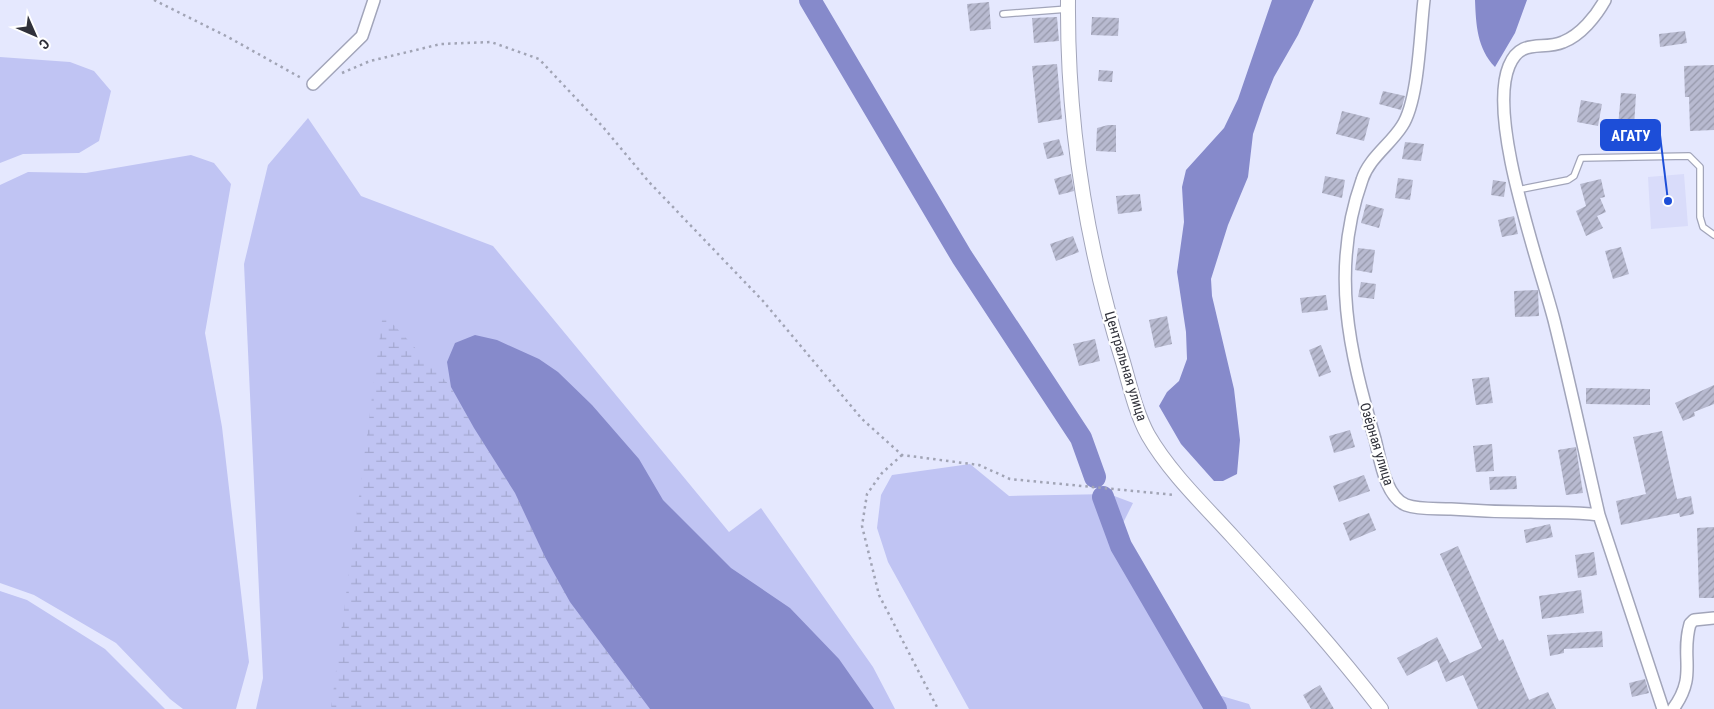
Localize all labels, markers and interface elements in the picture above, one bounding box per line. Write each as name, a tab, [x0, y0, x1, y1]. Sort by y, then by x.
north arrow	[10, 10, 60, 60]
text: С	[36, 36, 53, 53]
callout: АГАТУ	[1601, 120, 1660, 150]
text: АГАТУ	[1611, 127, 1651, 145]
street label: Центральная улица	[1102, 309, 1150, 423]
street label: Озёрная улица	[1357, 401, 1397, 487]

